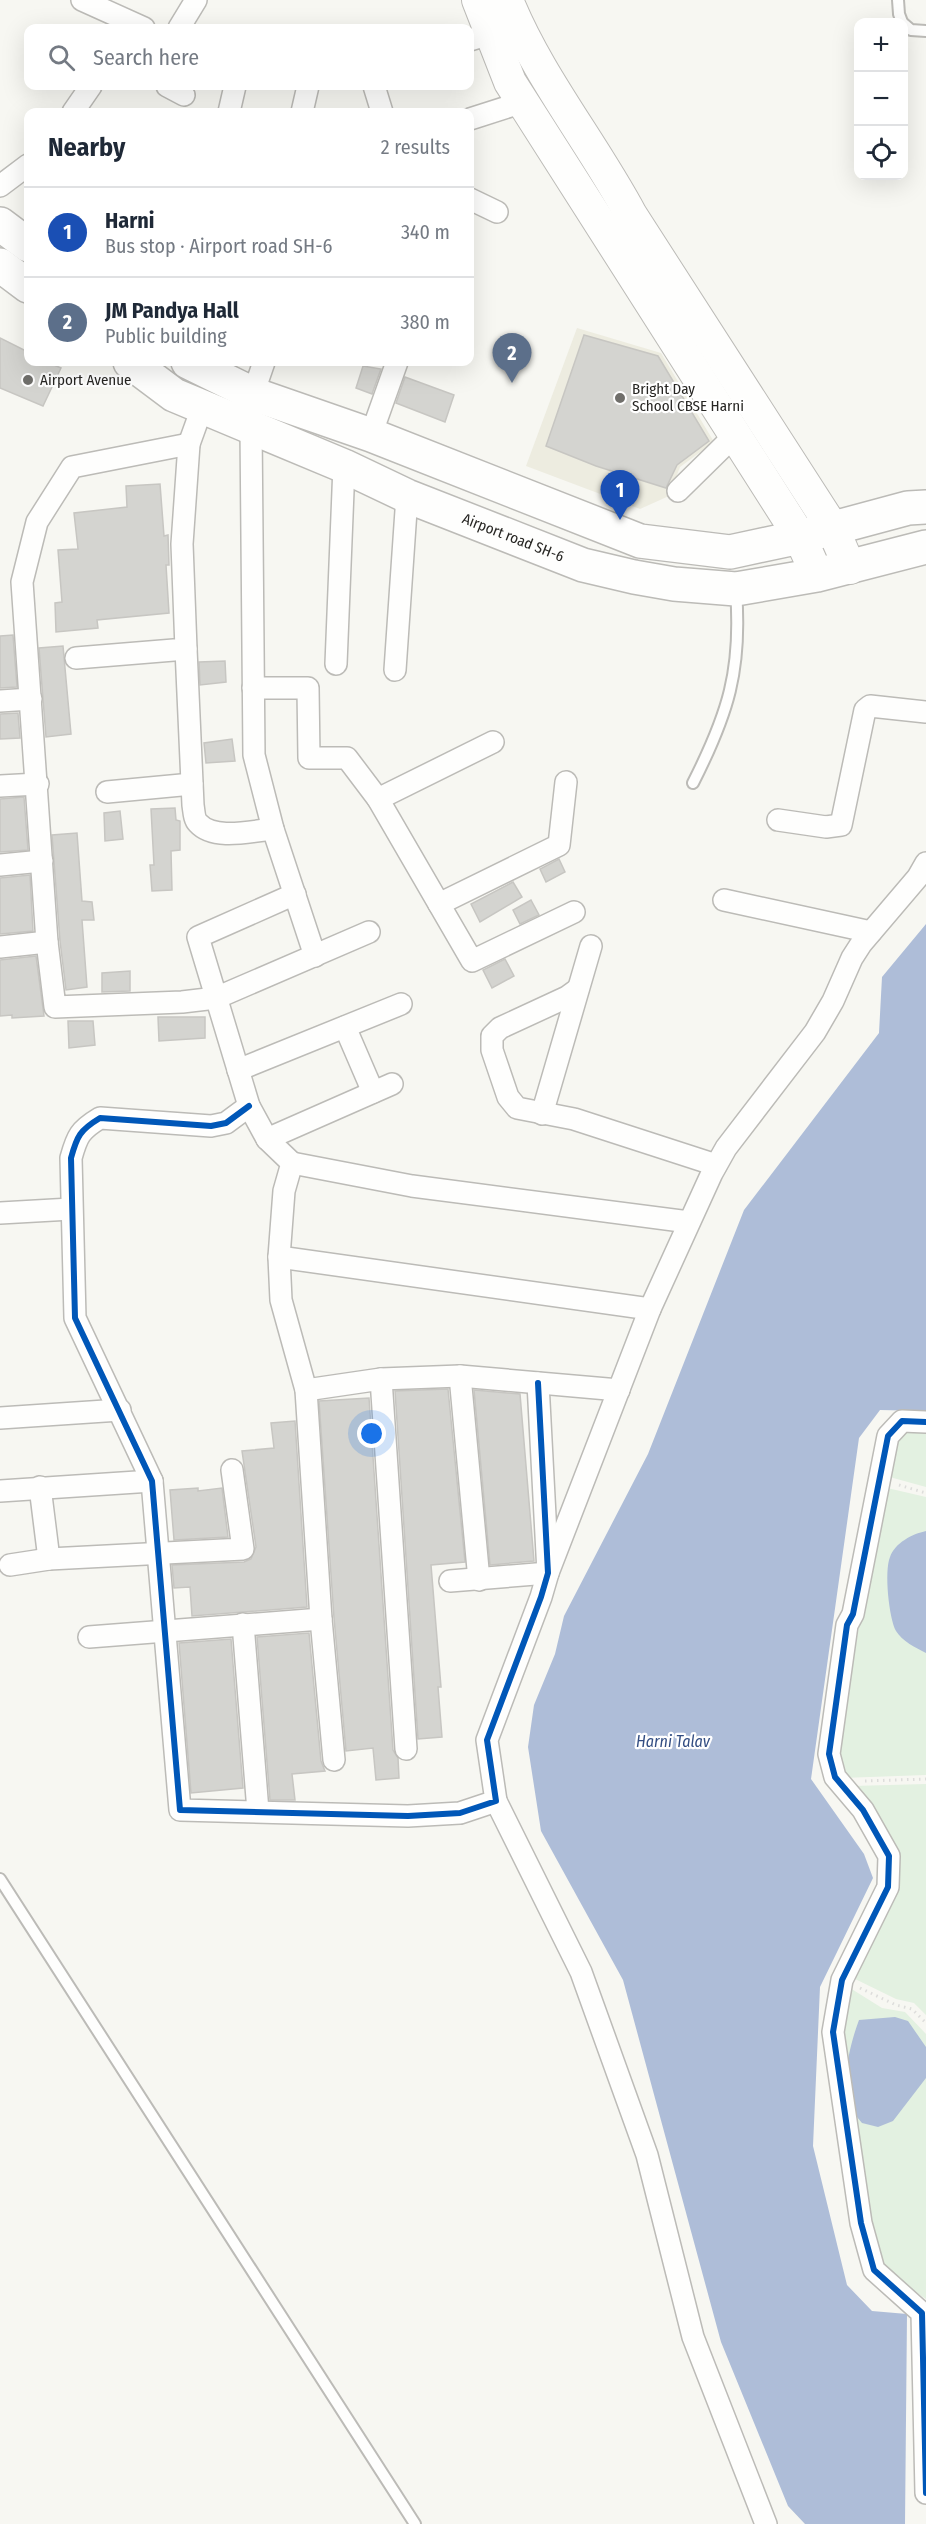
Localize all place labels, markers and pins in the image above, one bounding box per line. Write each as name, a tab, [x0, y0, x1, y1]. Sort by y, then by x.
pin: 2	[492, 334, 532, 383]
place label: Airport Avenue	[40, 371, 132, 389]
marker: Airport Avenue	[21, 373, 35, 387]
place label: Bright Day School CBSE Harni	[632, 380, 744, 415]
marker: Bright Day School CBSE Harni	[613, 391, 627, 405]
pin: 1	[600, 470, 640, 520]

